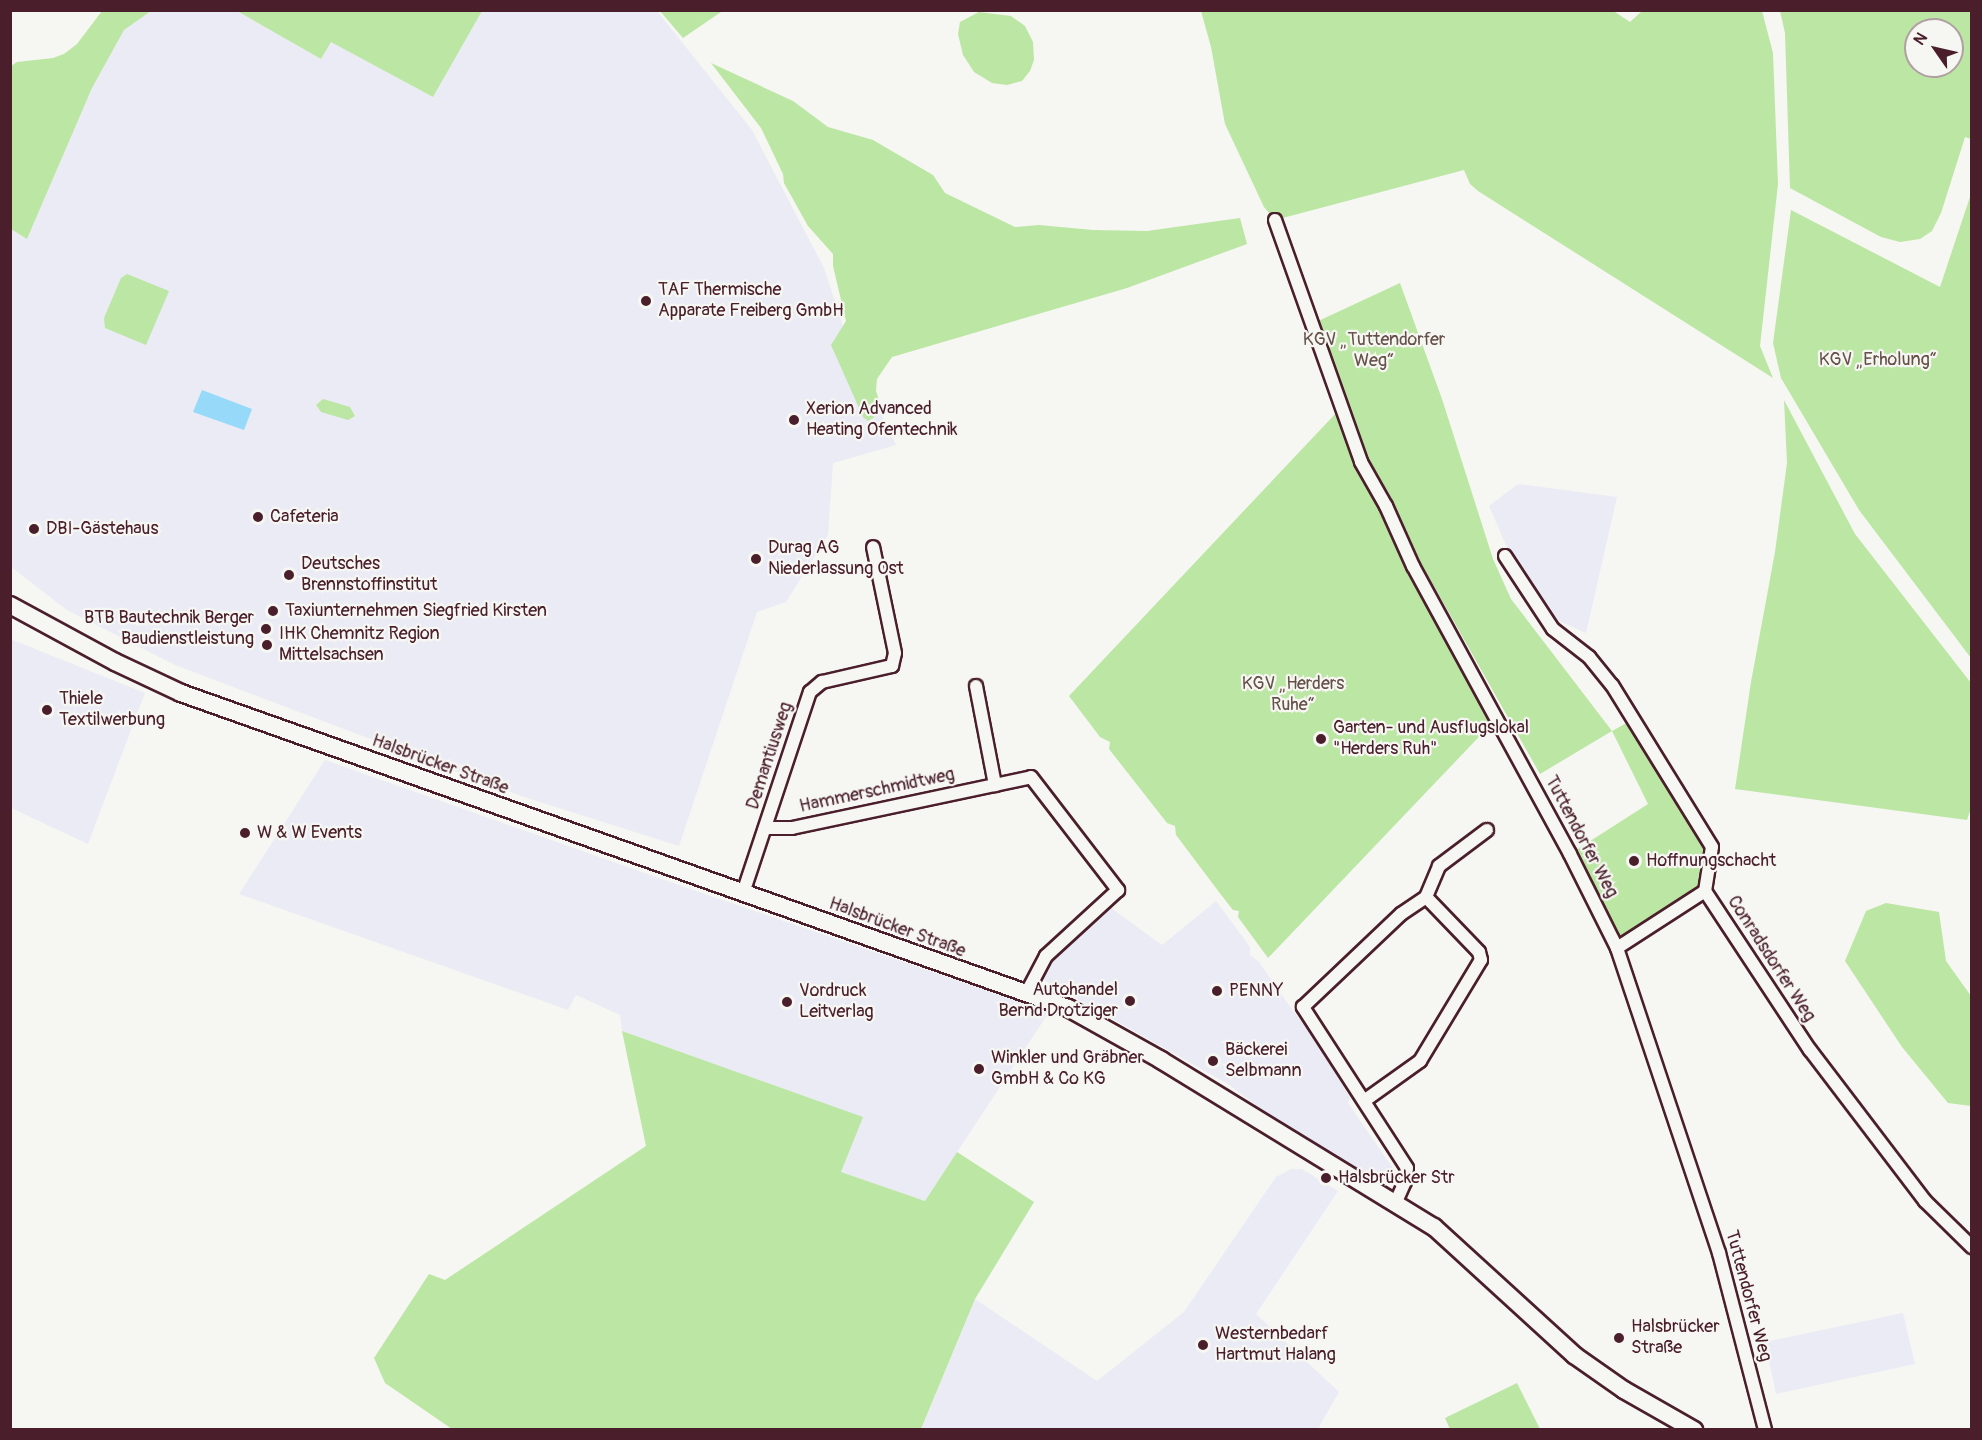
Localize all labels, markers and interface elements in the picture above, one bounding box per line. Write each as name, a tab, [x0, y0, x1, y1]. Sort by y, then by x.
north arrow	[1904, 18, 1964, 78]
text: N	[1909, 29, 1932, 49]
place label: TAF Thermische Apparate Freiberg GmbH	[658, 280, 844, 322]
marker: TAF Thermische Apparate Freiberg GmbH	[639, 294, 653, 308]
park label: KGV „Tuttendorfer Weg“	[1303, 330, 1445, 372]
park label: KGV „Erholung“	[1819, 349, 1937, 371]
place label: Xerion Advanced Heating Ofentechnik	[806, 399, 958, 442]
marker: Xerion Advanced Heating Ofentechnik	[787, 413, 801, 427]
place label: Cafeteria	[270, 506, 339, 528]
marker: Cafeteria	[251, 510, 265, 524]
place label: DBI-Gästehaus	[46, 518, 158, 540]
marker: DBI-Gästehaus	[27, 522, 41, 536]
place label: Durag AG Niederlassung Ost	[768, 538, 904, 580]
marker: Durag AG Niederlassung Ost	[749, 552, 763, 566]
place label: Deutsches Brennstoffinstitut	[301, 554, 438, 596]
marker: Deutsches Brennstoffinstitut	[282, 568, 296, 582]
place label: Taxiunternehmen Siegfried Kirsten	[285, 600, 547, 622]
marker: Taxiunternehmen Siegfried Kirsten	[266, 604, 280, 618]
place label: BTB Bautechnik Berger Baudienstleistung	[84, 608, 254, 650]
marker: BTB Bautechnik Berger Baudienstleistung	[259, 622, 273, 636]
place label: IHK Chemnitz Region Mittelsachsen	[279, 624, 440, 666]
marker: IHK Chemnitz Region Mittelsachsen	[260, 638, 274, 652]
park label: KGV „Herders Ruhe“	[1242, 674, 1344, 716]
place label: Thiele Textilwerbung	[59, 689, 165, 732]
street label: Demantiusweg	[743, 700, 797, 812]
marker: Thiele Textilwerbung	[40, 703, 54, 717]
place label: Garten- und Ausflugslokal "Herders Ruh"	[1333, 718, 1529, 760]
street label: Halsbrücker Straße	[369, 730, 511, 800]
marker: Garten- und Ausflugslokal "Herders Ruh"	[1314, 732, 1328, 746]
street label: Hammerschmidtweg	[797, 764, 957, 818]
street label: Tuttendorfer Weg	[1540, 772, 1622, 902]
place label: W & W Events	[257, 822, 362, 844]
marker: W & W Events	[238, 826, 252, 840]
place label: Hoffnungschacht	[1646, 850, 1776, 872]
marker: Hoffnungschacht	[1627, 854, 1641, 868]
street label: Conradsdorfer Weg	[1722, 892, 1820, 1026]
street label: Halsbrücker Straße	[826, 893, 968, 963]
place label: Autohandel Bernd Drotziger	[998, 980, 1118, 1022]
place label: PENNY	[1229, 980, 1283, 1002]
place label: Vordruck Leitverlag	[799, 981, 874, 1024]
marker: PENNY	[1210, 984, 1224, 998]
marker: Autohandel Bernd Drotziger	[1123, 994, 1137, 1008]
marker: Vordruck Leitverlag	[780, 995, 794, 1009]
place label: Bäckerei Selbmann	[1225, 1040, 1302, 1082]
place label: Winkler und Gräbner GmbH & Co KG	[991, 1048, 1144, 1090]
marker: Bäckerei Selbmann	[1206, 1054, 1220, 1068]
marker: Winkler und Gräbner GmbH & Co KG	[972, 1062, 986, 1076]
place label: Halsbrücker Str	[1338, 1167, 1455, 1189]
marker: Halsbrücker Str	[1319, 1171, 1333, 1185]
street label: Tuttendorfer Weg	[1720, 1228, 1776, 1364]
place label: Halsbrücker Straße	[1631, 1317, 1720, 1360]
place label: Westernbedarf Hartmut Halang	[1215, 1324, 1336, 1366]
marker: Halsbrücker Straße	[1612, 1331, 1626, 1345]
marker: Westernbedarf Hartmut Halang	[1196, 1338, 1210, 1352]

